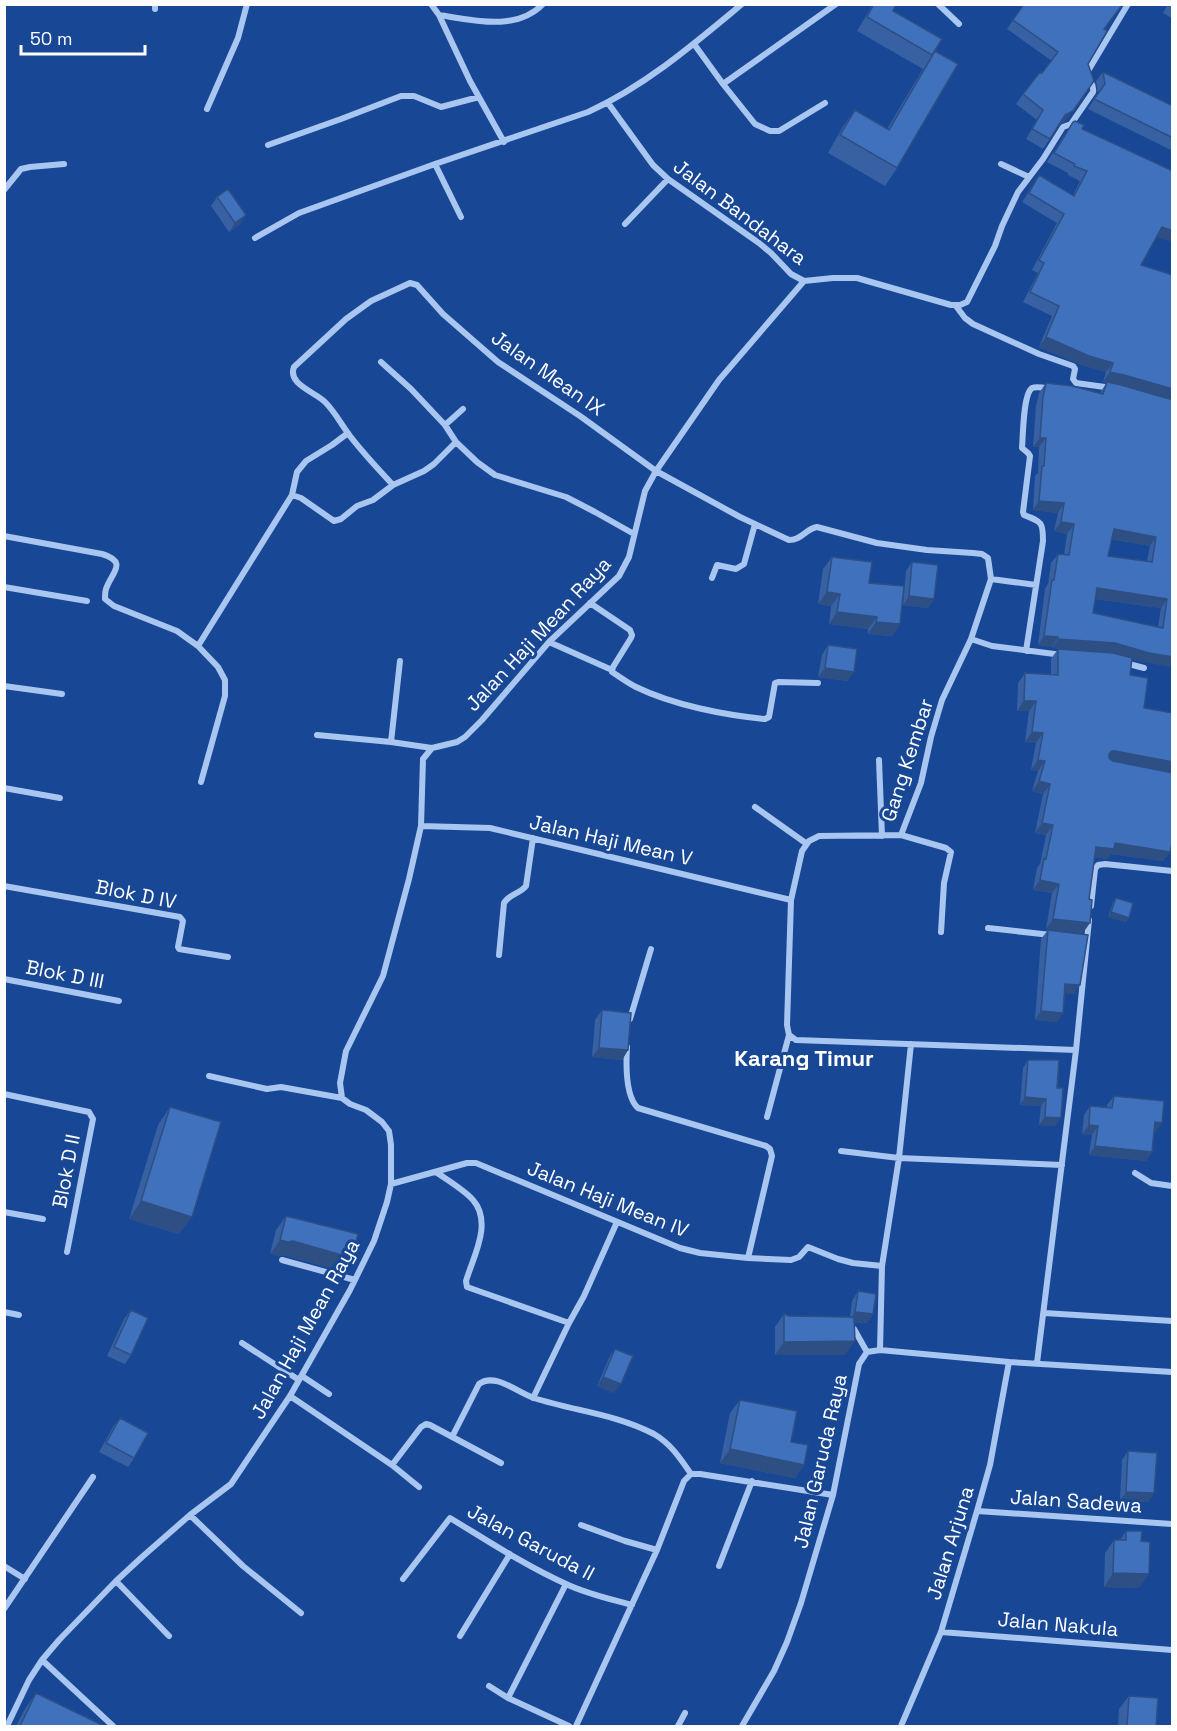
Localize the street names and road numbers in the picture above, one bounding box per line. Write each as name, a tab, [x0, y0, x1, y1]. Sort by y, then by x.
street label: Jalan Bandahara	[668, 153, 812, 271]
street label: Jalan Mean IX	[486, 324, 610, 422]
street label: Jalan Haji Mean Raya	[460, 551, 616, 717]
street label: Gang Kembar	[875, 695, 939, 825]
street label: Jalan Haji Mean V	[527, 809, 695, 871]
street label: Blok D IV	[93, 873, 179, 915]
street label: Blok D III	[24, 954, 106, 994]
street label: Blok D II	[46, 1132, 86, 1210]
street label: Jalan Haji Mean IV	[524, 1155, 692, 1243]
street label: Jalan Haji Mean Raya	[245, 1234, 365, 1424]
street label: Jalan Garuda Raya	[787, 1371, 853, 1551]
street label: Jalan Arjuna	[920, 1483, 980, 1603]
street label: Jalan Sadewa	[1009, 1483, 1143, 1519]
street label: Jalan Garuda II	[463, 1498, 599, 1586]
street label: Jalan Nakula	[997, 1606, 1119, 1642]

